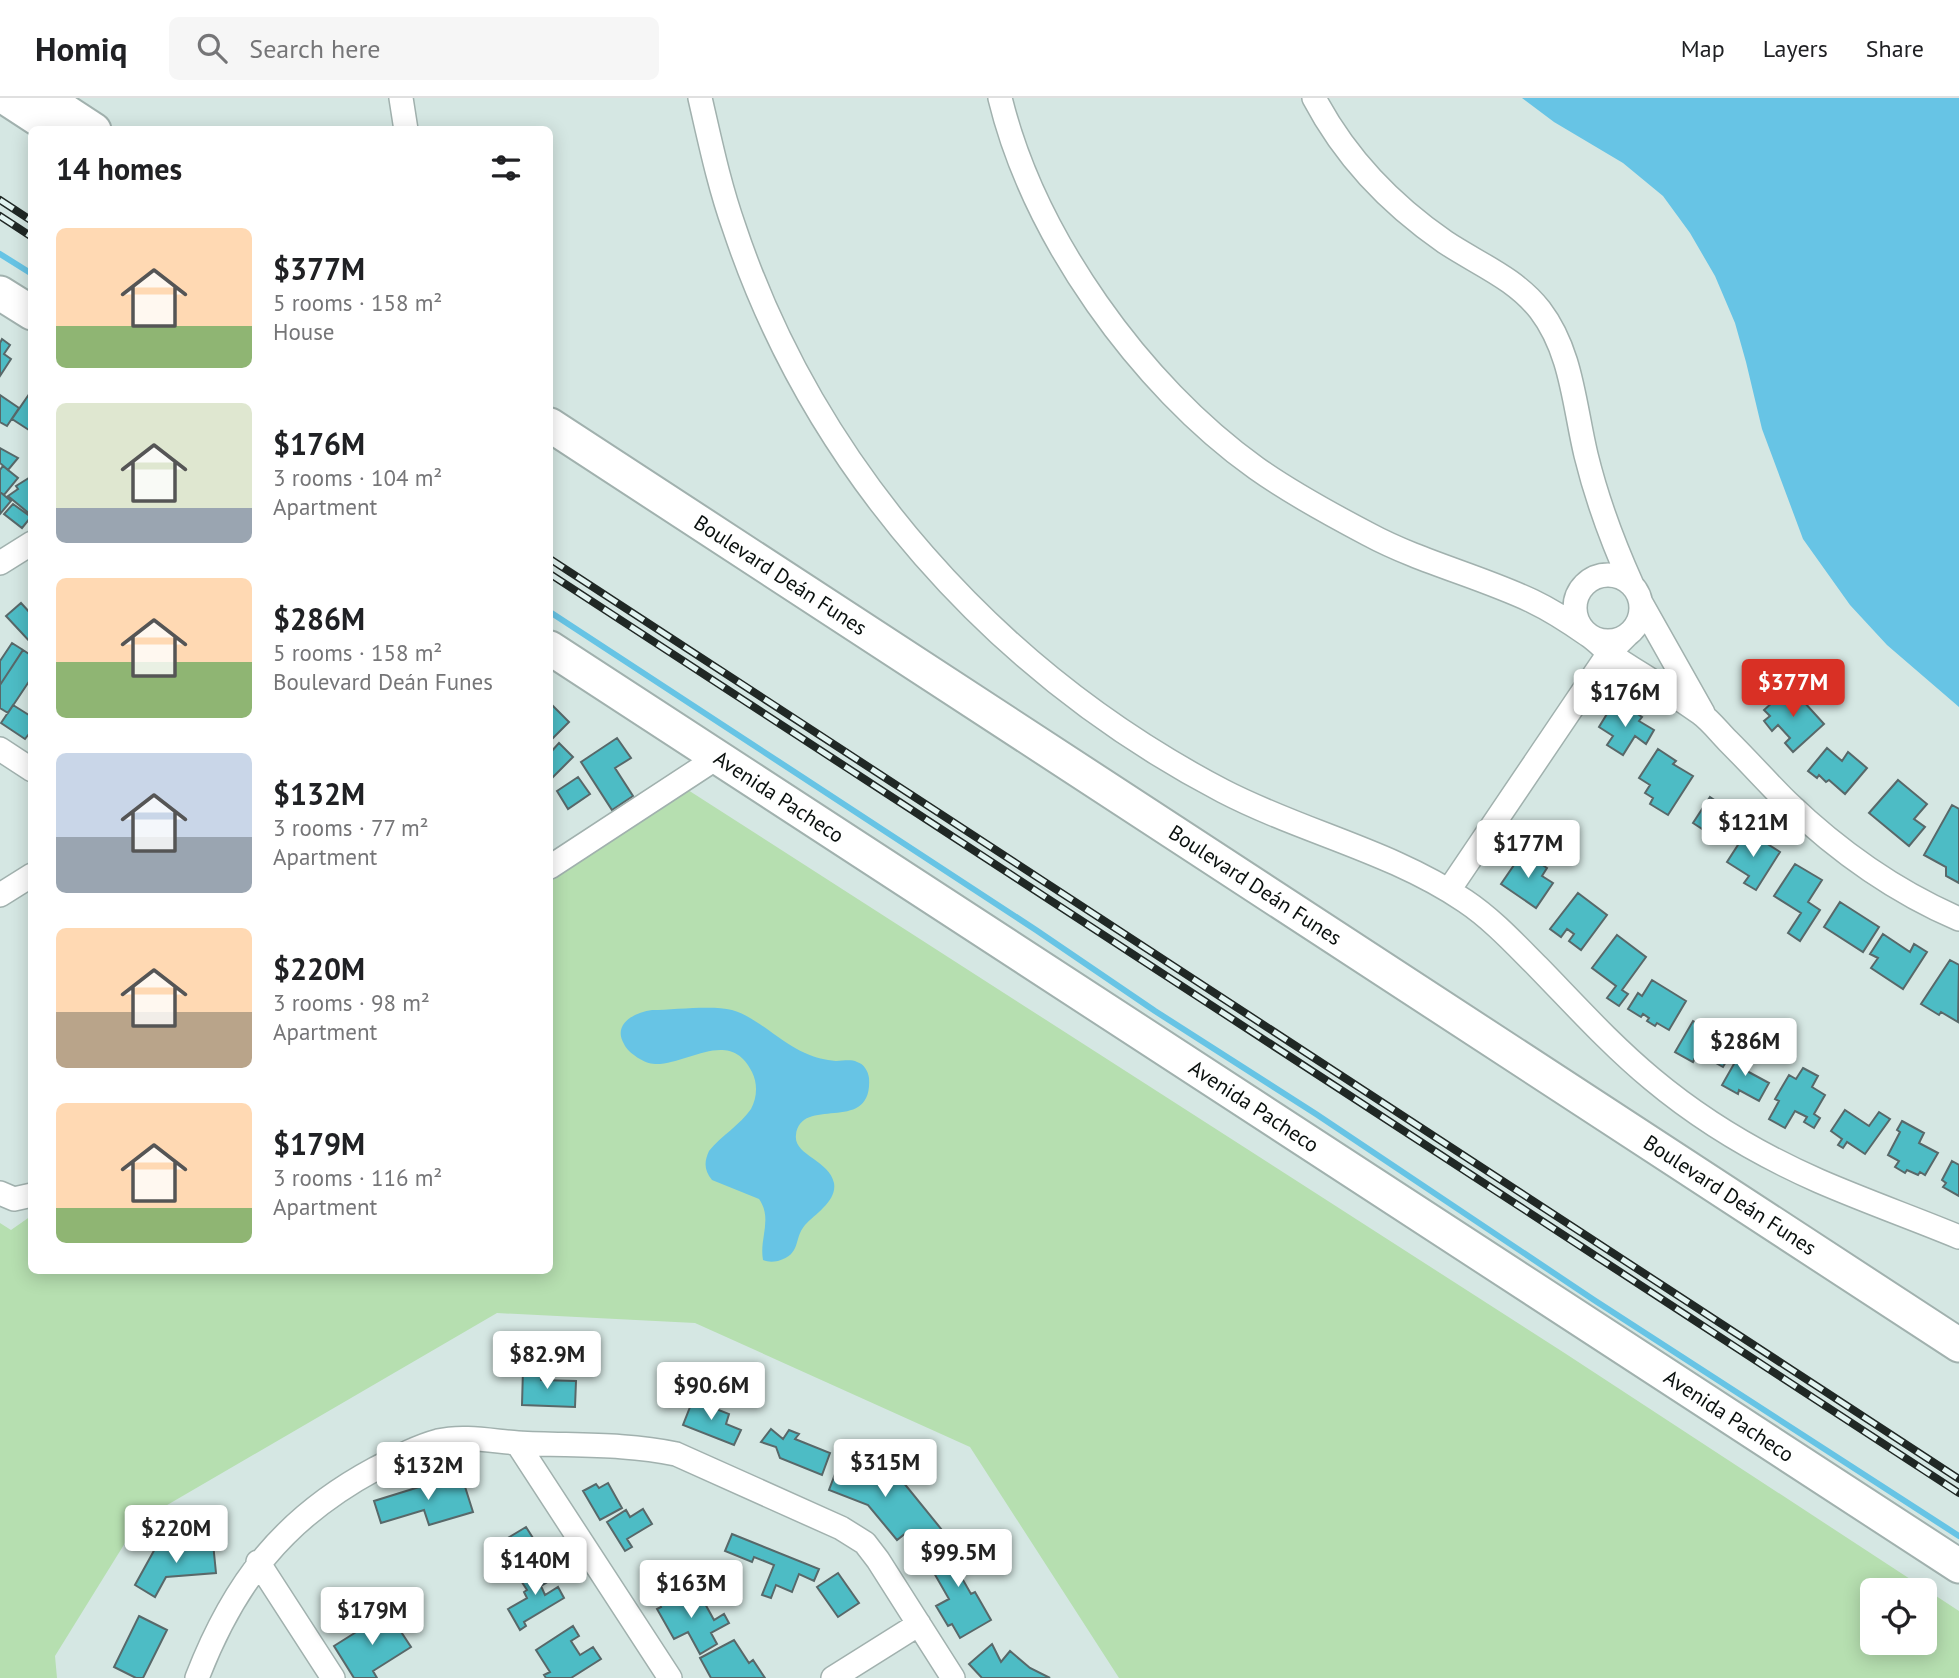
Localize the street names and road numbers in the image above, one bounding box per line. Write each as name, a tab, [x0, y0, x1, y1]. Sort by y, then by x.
street label: Boulevard Deán Funes	[689, 509, 872, 641]
street label: Avenida Pacheco	[709, 744, 849, 849]
street label: Boulevard Deán Funes	[1164, 819, 1347, 951]
street label: Avenida Pacheco	[1184, 1054, 1324, 1158]
street label: Boulevard Deán Funes	[1639, 1129, 1822, 1261]
street label: Avenida Pacheco	[1659, 1363, 1799, 1468]

